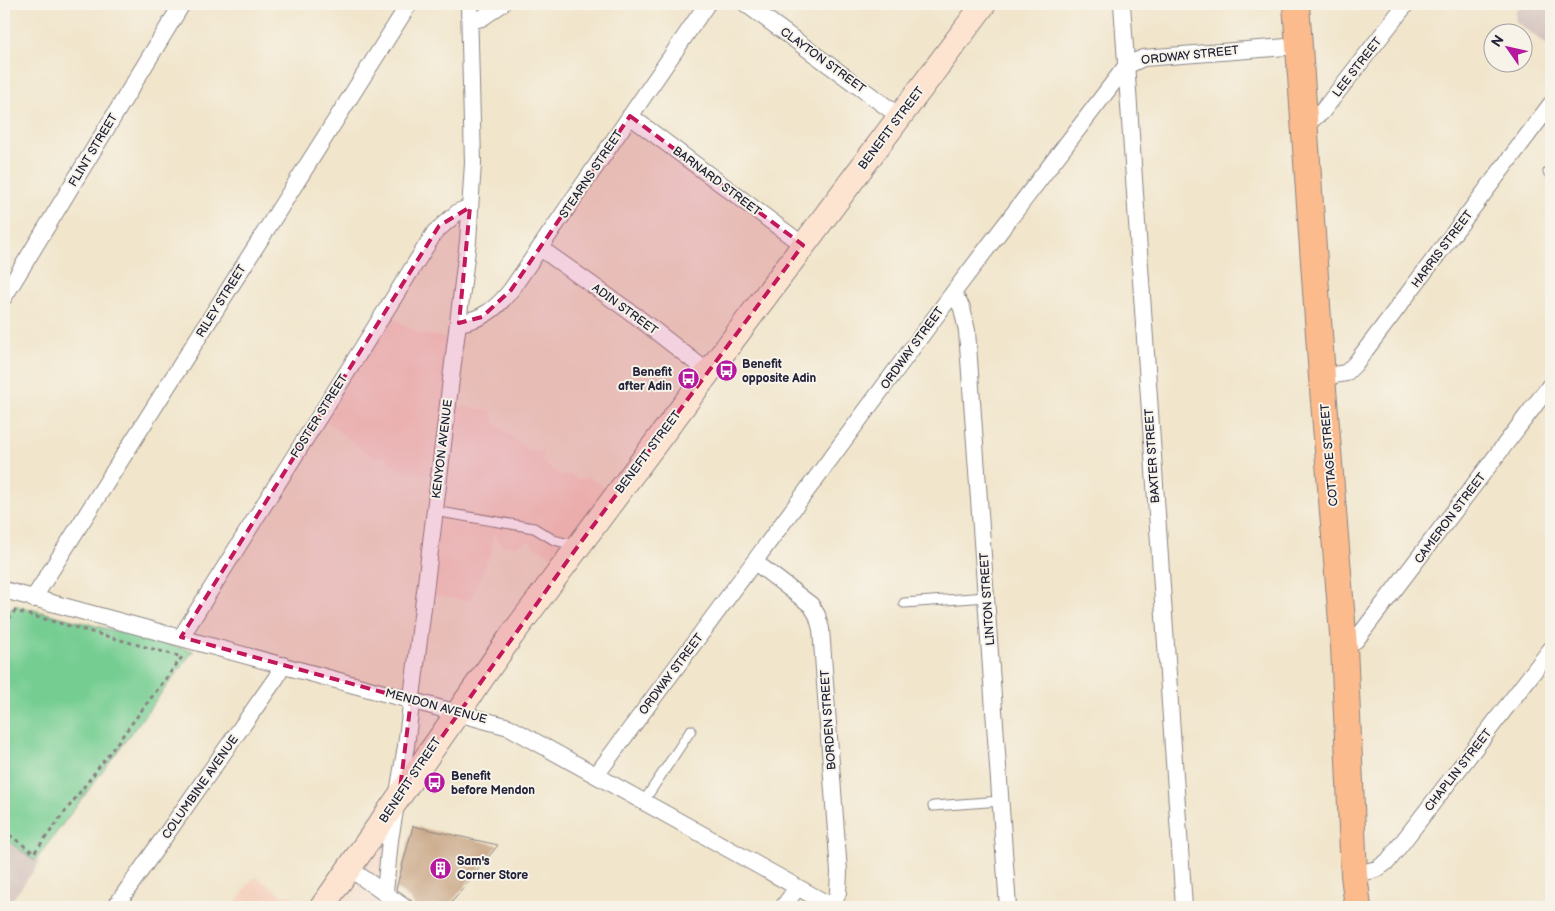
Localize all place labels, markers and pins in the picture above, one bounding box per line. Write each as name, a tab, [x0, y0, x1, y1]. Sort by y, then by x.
place label: Benefit opposite Adin	[742, 357, 817, 386]
bus stop icon: Benefit opposite Adin	[714, 359, 738, 383]
place label: Benefit after Adin	[618, 365, 672, 394]
bus stop icon: Benefit after Adin	[676, 367, 700, 391]
place label: Benefit before Mendon	[451, 769, 535, 798]
bus stop icon: Benefit before Mendon	[423, 771, 447, 795]
place label: Sam's Corner Store	[457, 854, 528, 883]
building icon: Sam's Corner Store	[429, 856, 453, 880]

